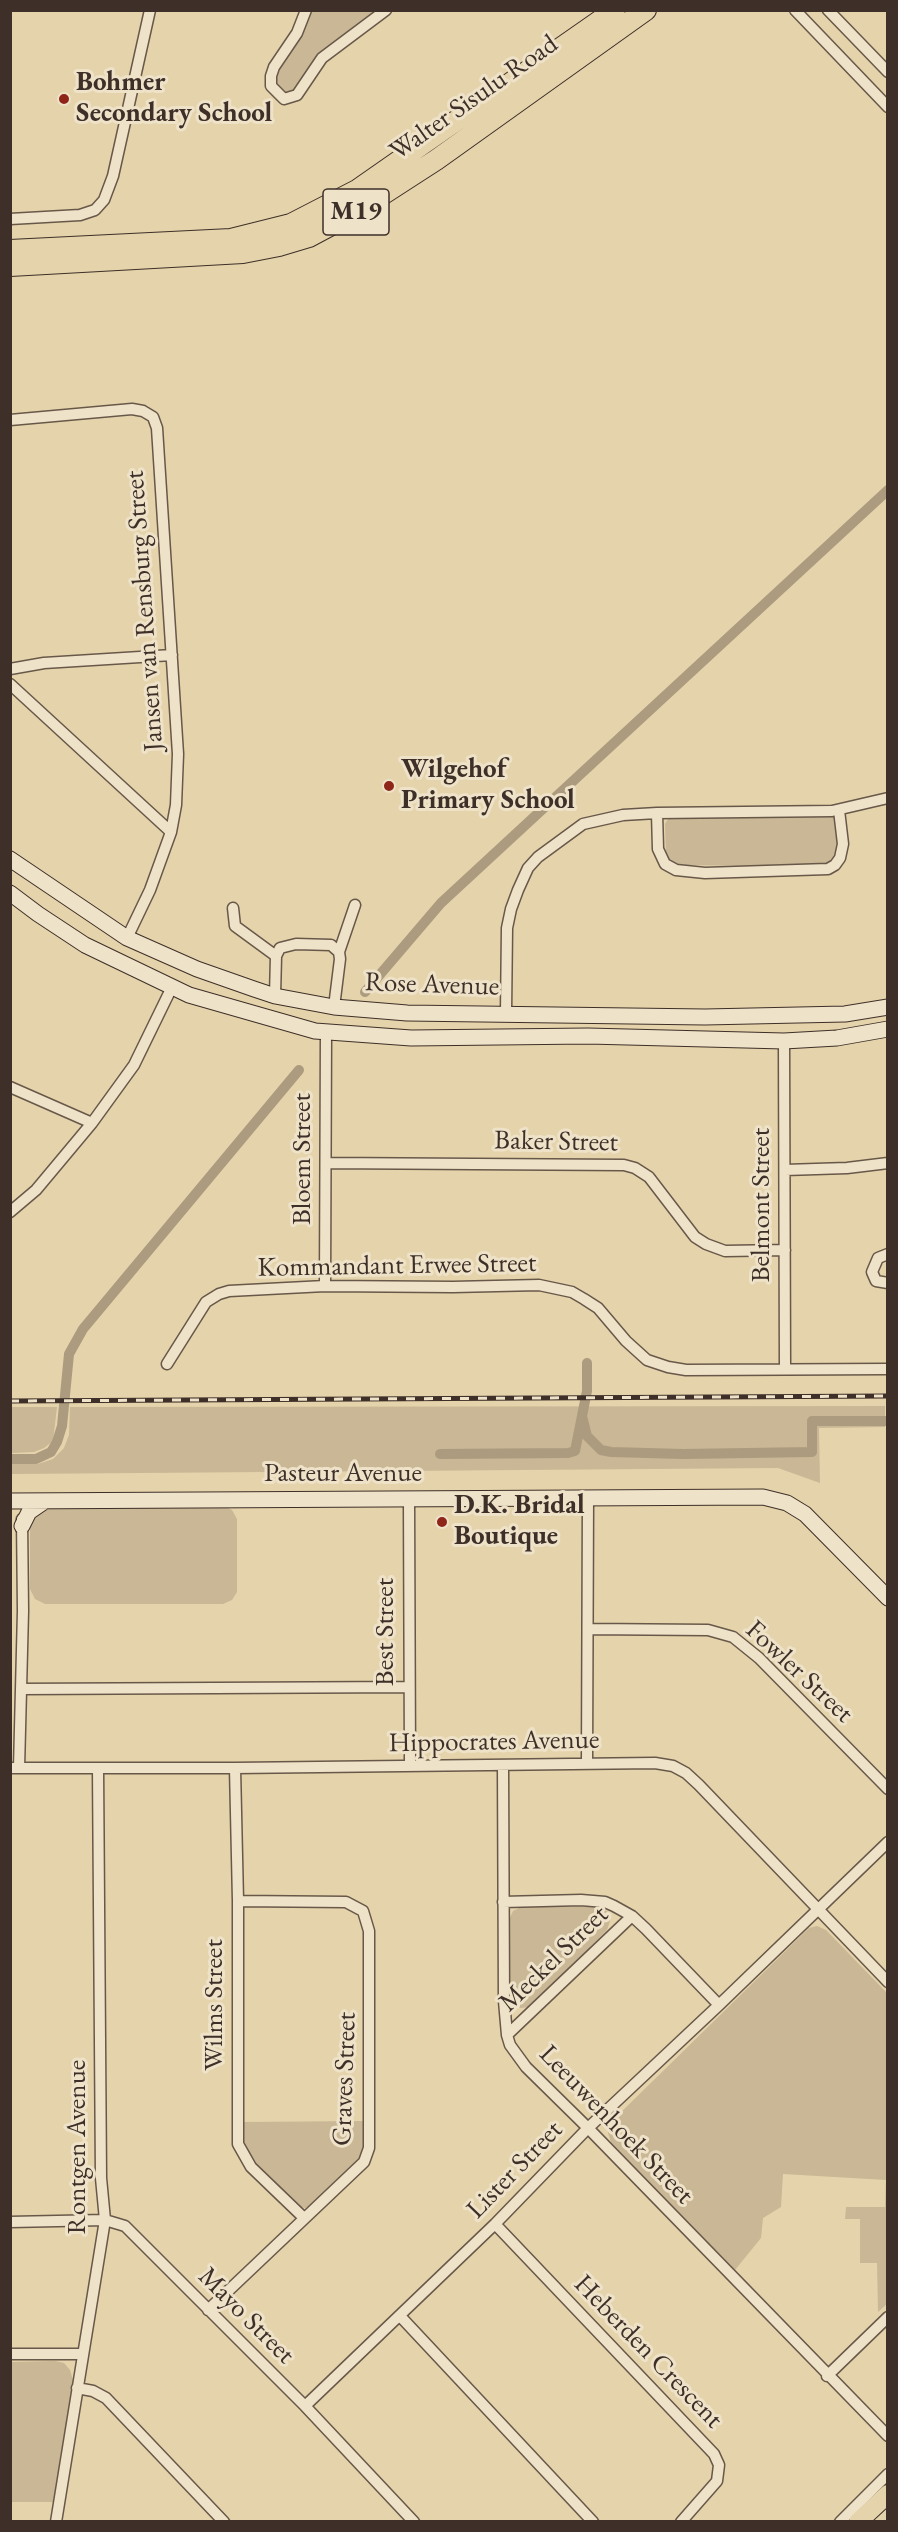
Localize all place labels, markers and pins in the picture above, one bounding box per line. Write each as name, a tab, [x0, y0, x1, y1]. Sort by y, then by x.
place label: Bohmer Secondary School	[76, 67, 272, 130]
marker: Bohmer Secondary School	[57, 92, 71, 106]
place label: Wilgehof Primary School	[401, 754, 575, 817]
marker: Wilgehof Primary School	[382, 779, 396, 793]
place label: D.K. Bridal Boutique	[454, 1490, 585, 1553]
marker: D.K. Bridal Boutique	[435, 1515, 449, 1529]

